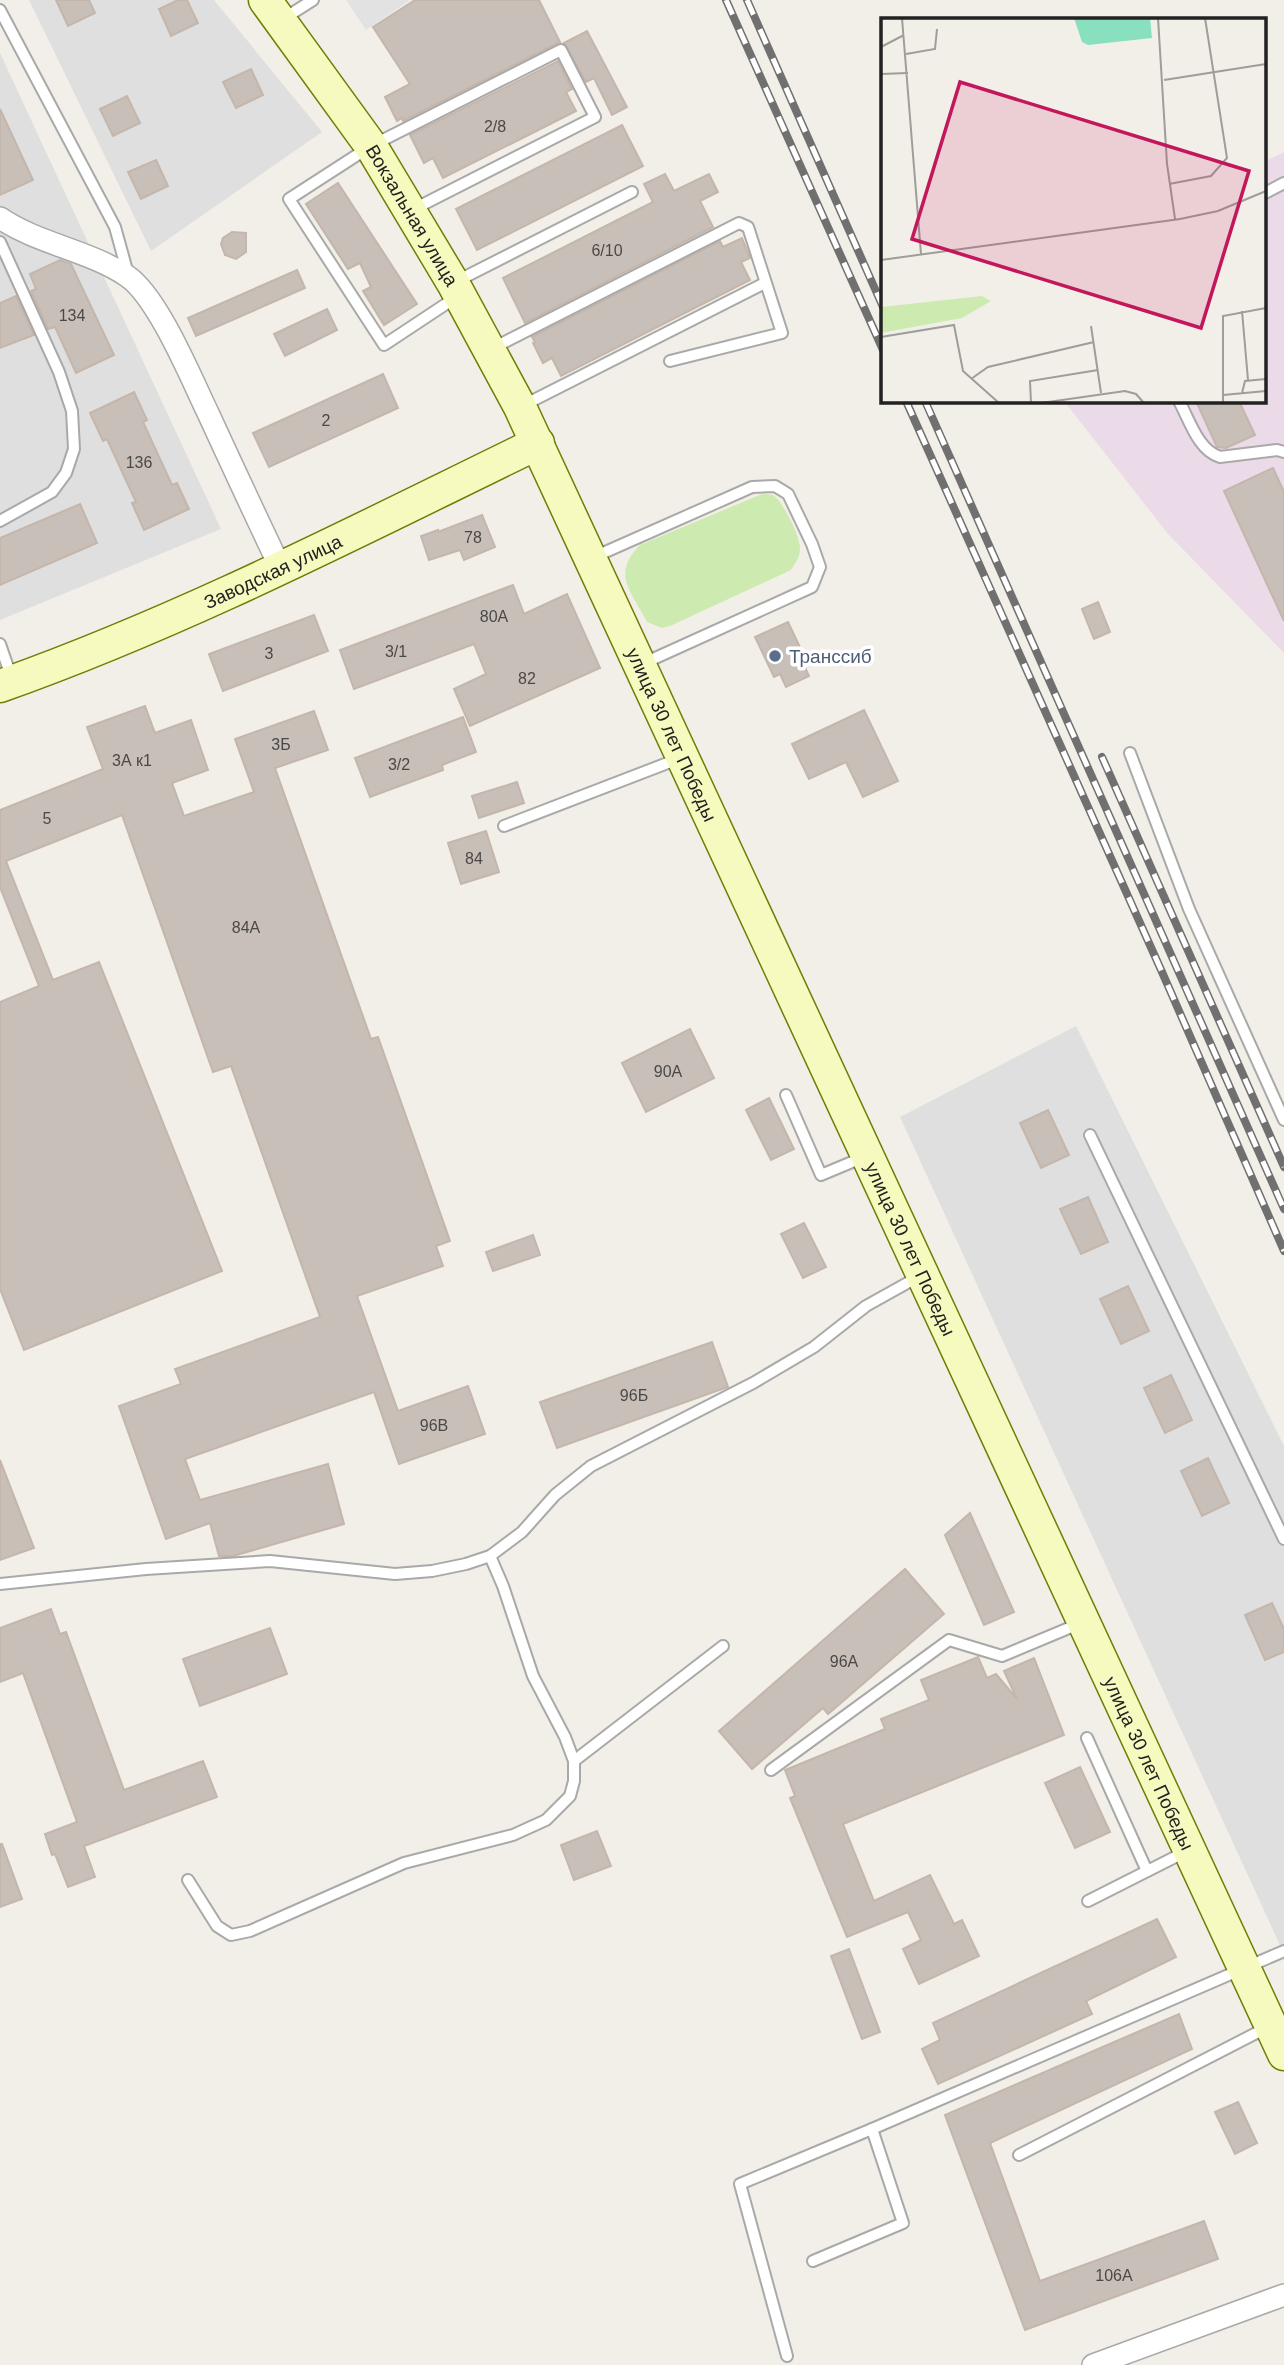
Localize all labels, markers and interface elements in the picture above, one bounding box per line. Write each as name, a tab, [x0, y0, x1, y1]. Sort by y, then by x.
inset map	[881, 18, 1266, 402]
house number: 2/8	[484, 118, 506, 135]
street label: Вокзальная улица	[362, 141, 463, 290]
house number: 6/10	[591, 242, 623, 259]
house number: 134	[59, 307, 85, 324]
house number: 2	[322, 412, 331, 429]
house number: 136	[126, 454, 152, 471]
house number: 78	[464, 529, 482, 546]
street label: Заводская улица	[201, 530, 346, 613]
house number: 80А	[480, 608, 509, 625]
house number: 3/1	[385, 643, 407, 660]
house number: 3	[265, 645, 274, 662]
street label: улица 30 лет Победы	[622, 645, 721, 825]
place label: Транссиб	[789, 646, 872, 667]
marker: Транссиб	[767, 648, 783, 664]
house number: 82	[518, 670, 536, 687]
house number: 3Б	[271, 736, 291, 753]
house number: 3А к1	[112, 752, 152, 769]
house number: 3/2	[388, 756, 410, 773]
house number: 5	[43, 810, 52, 827]
house number: 84	[465, 850, 483, 867]
house number: 84А	[232, 919, 261, 936]
house number: 90А	[654, 1063, 683, 1080]
street label: улица 30 лет Победы	[861, 1159, 959, 1339]
house number: 96Б	[620, 1387, 648, 1404]
house number: 96В	[420, 1417, 448, 1434]
house number: 96А	[830, 1653, 859, 1670]
street label: улица 30 лет Победы	[1099, 1673, 1198, 1853]
house number: 106А	[1095, 2267, 1133, 2284]

